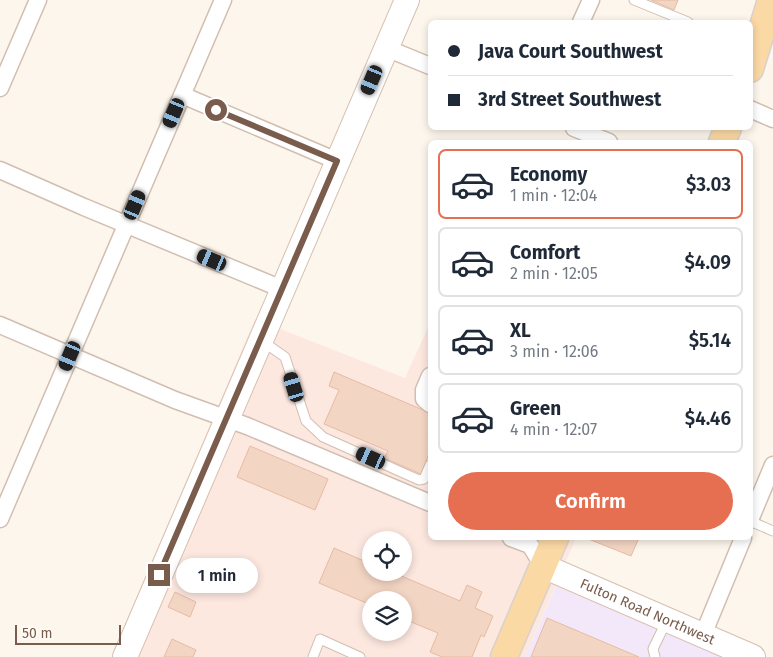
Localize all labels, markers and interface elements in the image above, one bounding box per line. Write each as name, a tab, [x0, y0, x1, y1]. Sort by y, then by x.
text: Java Court Southwest	[478, 40, 663, 63]
car	[359, 63, 384, 97]
text: 3rd Street Southwest	[478, 88, 661, 111]
car	[161, 96, 186, 130]
route start	[205, 99, 227, 121]
icon: car	[450, 162, 495, 207]
text: Economy	[510, 163, 587, 186]
text: $3.03	[686, 173, 731, 196]
text: 1 min · 12:04	[510, 186, 597, 205]
car	[122, 188, 147, 222]
icon: car	[450, 240, 495, 285]
text: Comfort	[510, 241, 580, 264]
car	[195, 247, 228, 273]
text: $4.09	[684, 251, 731, 274]
text: 2 min · 12:05	[510, 264, 598, 283]
icon: car	[450, 318, 495, 363]
text: XL	[510, 319, 531, 342]
text: $5.14	[689, 329, 731, 352]
car	[57, 339, 82, 373]
text: 3 min · 12:06	[510, 342, 598, 361]
car	[282, 370, 305, 404]
icon: car	[450, 396, 495, 441]
text: Green	[510, 397, 561, 420]
text: $4.46	[685, 407, 731, 430]
text: 4 min · 12:07	[510, 420, 597, 439]
car	[354, 445, 387, 471]
button: Confirm	[448, 472, 733, 530]
map controls	[362, 531, 412, 641]
button: locate	[362, 531, 412, 581]
callout: 1 min	[176, 558, 259, 592]
route end	[148, 564, 170, 586]
text: 1 min	[198, 566, 236, 585]
street label: Fulton Road Northwest	[577, 575, 718, 649]
button: layers	[362, 591, 412, 641]
scale bar	[15, 622, 121, 645]
text: 50 m	[22, 625, 53, 642]

